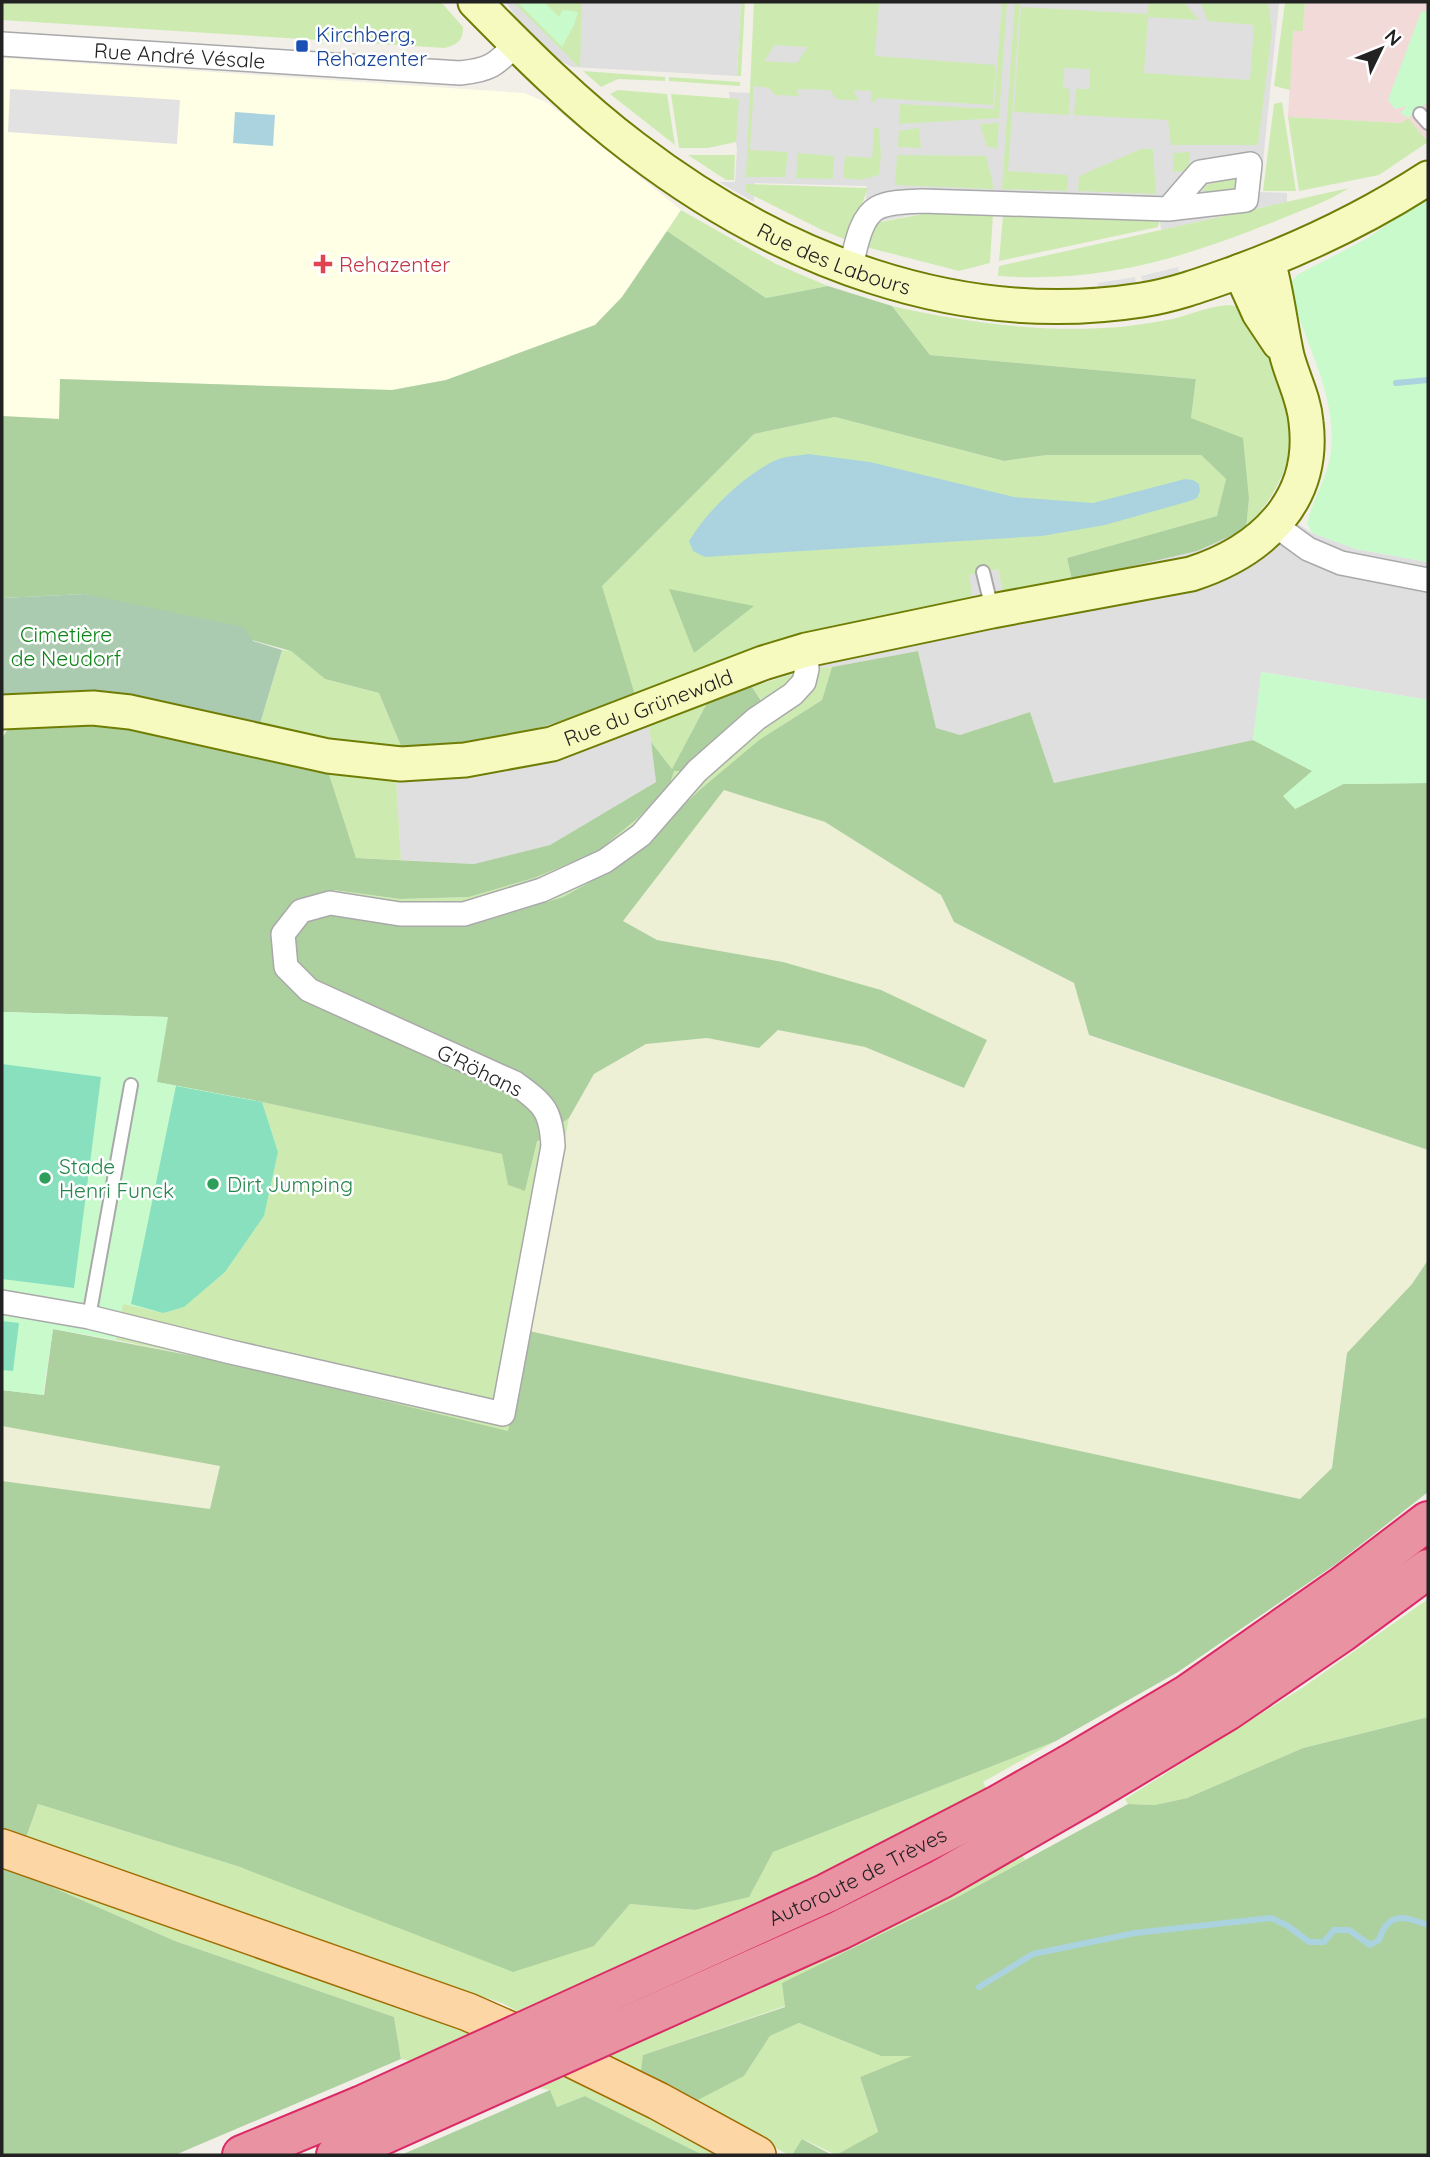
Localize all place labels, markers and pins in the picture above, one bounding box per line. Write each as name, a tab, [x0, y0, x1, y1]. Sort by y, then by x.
place label: Kirchberg, Rehazenter	[316, 21, 427, 71]
marker: Kirchberg, Rehazenter	[294, 38, 310, 54]
place label: Rehazenter	[339, 251, 450, 277]
marker: Rehazenter	[313, 254, 333, 274]
place label: Stade Henri Funck	[59, 1153, 174, 1203]
marker: Stade Henri Funck	[37, 1170, 53, 1186]
place label: Dirt Jumping	[227, 1171, 353, 1197]
marker: Dirt Jumping	[205, 1176, 221, 1192]

